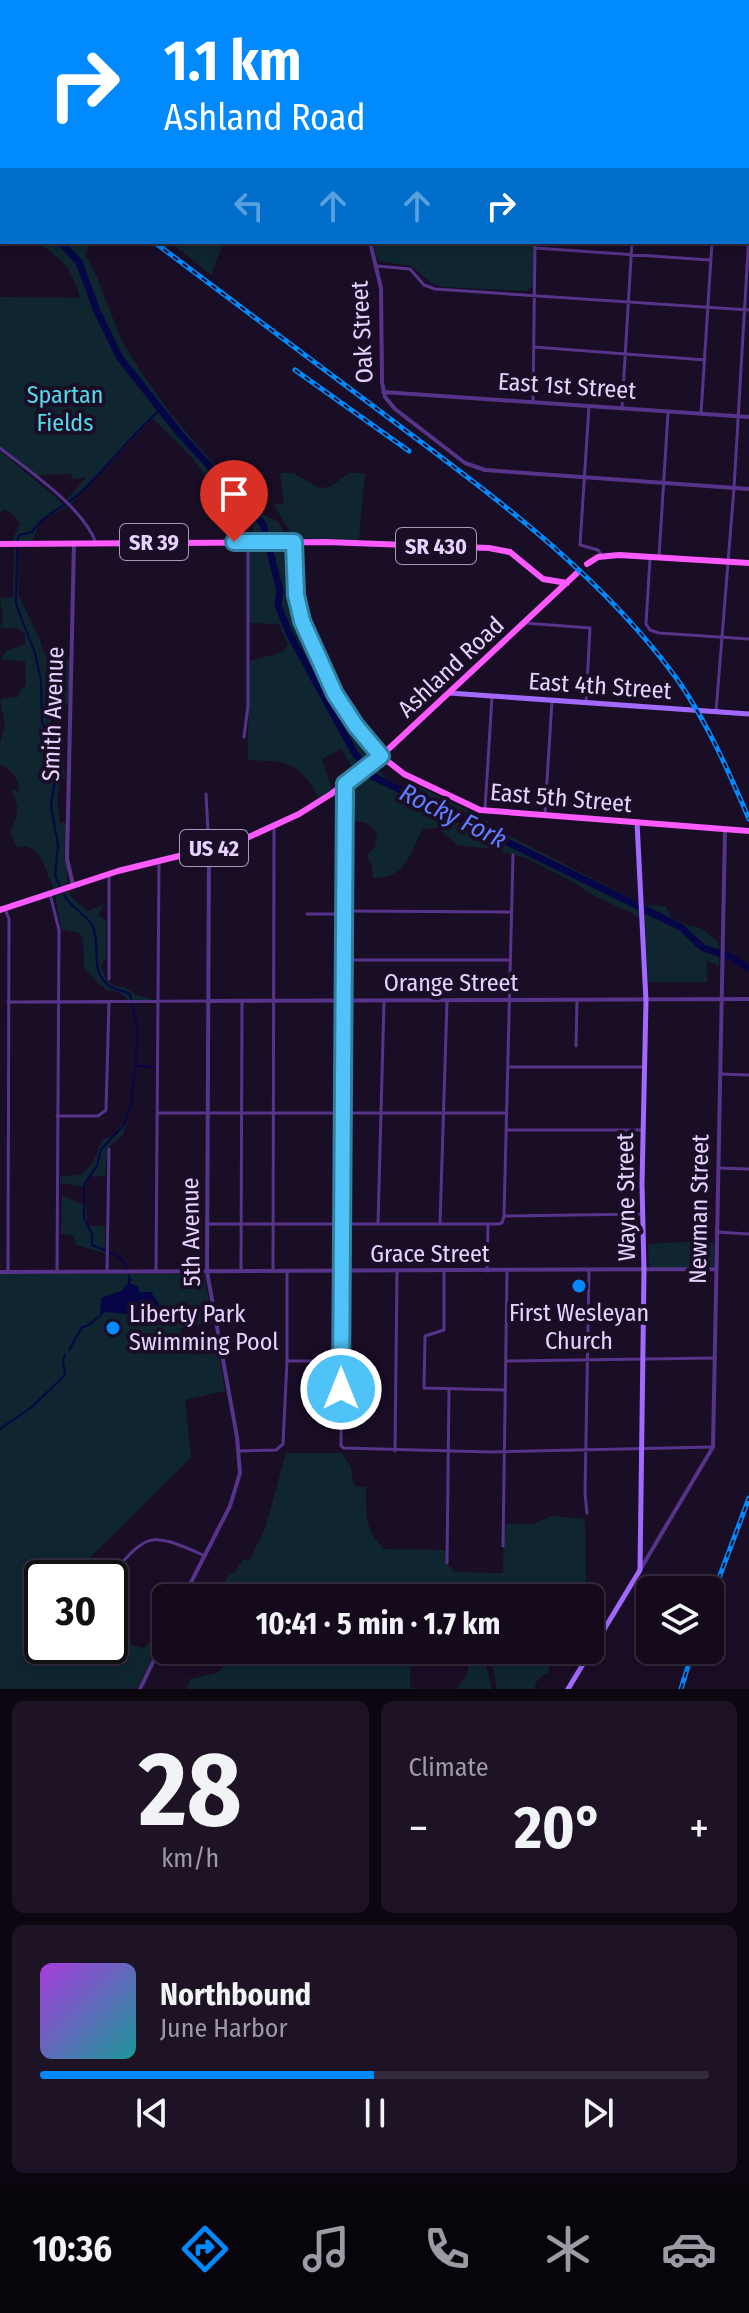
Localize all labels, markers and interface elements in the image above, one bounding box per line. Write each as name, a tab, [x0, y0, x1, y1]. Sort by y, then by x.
text: 1.1 km	[164, 28, 301, 95]
icon: right	[32, 32, 136, 136]
text: Ashland Road	[164, 96, 366, 140]
icon: left	[227, 184, 271, 228]
icon: ahead	[311, 184, 355, 228]
icon: ahead	[395, 184, 439, 228]
icon: right	[479, 184, 523, 228]
street label: Oak Street	[345, 280, 379, 384]
street label: East 1st Street	[497, 367, 637, 405]
park label: Spartan Fields	[27, 381, 103, 437]
pin	[200, 460, 268, 542]
icon: arrive	[212, 472, 256, 516]
road number: SR 39	[120, 524, 188, 560]
road number: SR 430	[396, 528, 476, 564]
street label: Ashland Road	[392, 611, 510, 723]
street label: Smith Avenue	[37, 646, 69, 782]
street label: East 4th Street	[528, 667, 672, 705]
water label: Rocky Fork	[395, 777, 511, 855]
street label: East 5th Street	[489, 778, 633, 818]
road number: US 42	[180, 830, 248, 866]
street label: Orange Street	[384, 969, 518, 997]
street label: Wayne Street	[611, 1132, 641, 1262]
street label: Newman Street	[684, 1134, 714, 1284]
street label: 5th Avenue	[176, 1177, 206, 1287]
street label: Grace Street	[370, 1240, 490, 1268]
marker: First Wesleyan Church	[570, 1277, 588, 1295]
place label: First Wesleyan Church	[509, 1299, 649, 1355]
place label: Liberty Park Swimming Pool	[129, 1300, 279, 1356]
marker: Liberty Park Swimming Pool	[104, 1319, 122, 1337]
position arrow	[299, 1347, 383, 1431]
speed limit sign: 30	[24, 1560, 128, 1664]
map controls	[636, 1576, 724, 1664]
button: layers	[636, 1576, 724, 1664]
text: 10:41 · 5 min · 1.7 km	[256, 1606, 500, 1642]
text: 28	[139, 1728, 242, 1853]
text: Climate	[409, 1752, 489, 1783]
text: 20°	[514, 1792, 603, 1864]
text: −	[409, 1802, 428, 1855]
text: +	[689, 1802, 709, 1855]
text: km/h	[161, 1843, 219, 1874]
text: Northbound	[160, 1977, 311, 2013]
text: June Harbor	[160, 2013, 288, 2044]
icon: previous	[130, 2091, 174, 2135]
icon: pause	[353, 2091, 397, 2135]
icon: next	[576, 2091, 620, 2135]
icon: directions	[177, 2221, 233, 2277]
icon: music	[298, 2221, 354, 2277]
icon: phone	[419, 2221, 475, 2277]
icon: climate	[540, 2221, 596, 2277]
icon: car	[661, 2221, 717, 2277]
text: 10:36	[32, 2227, 112, 2271]

